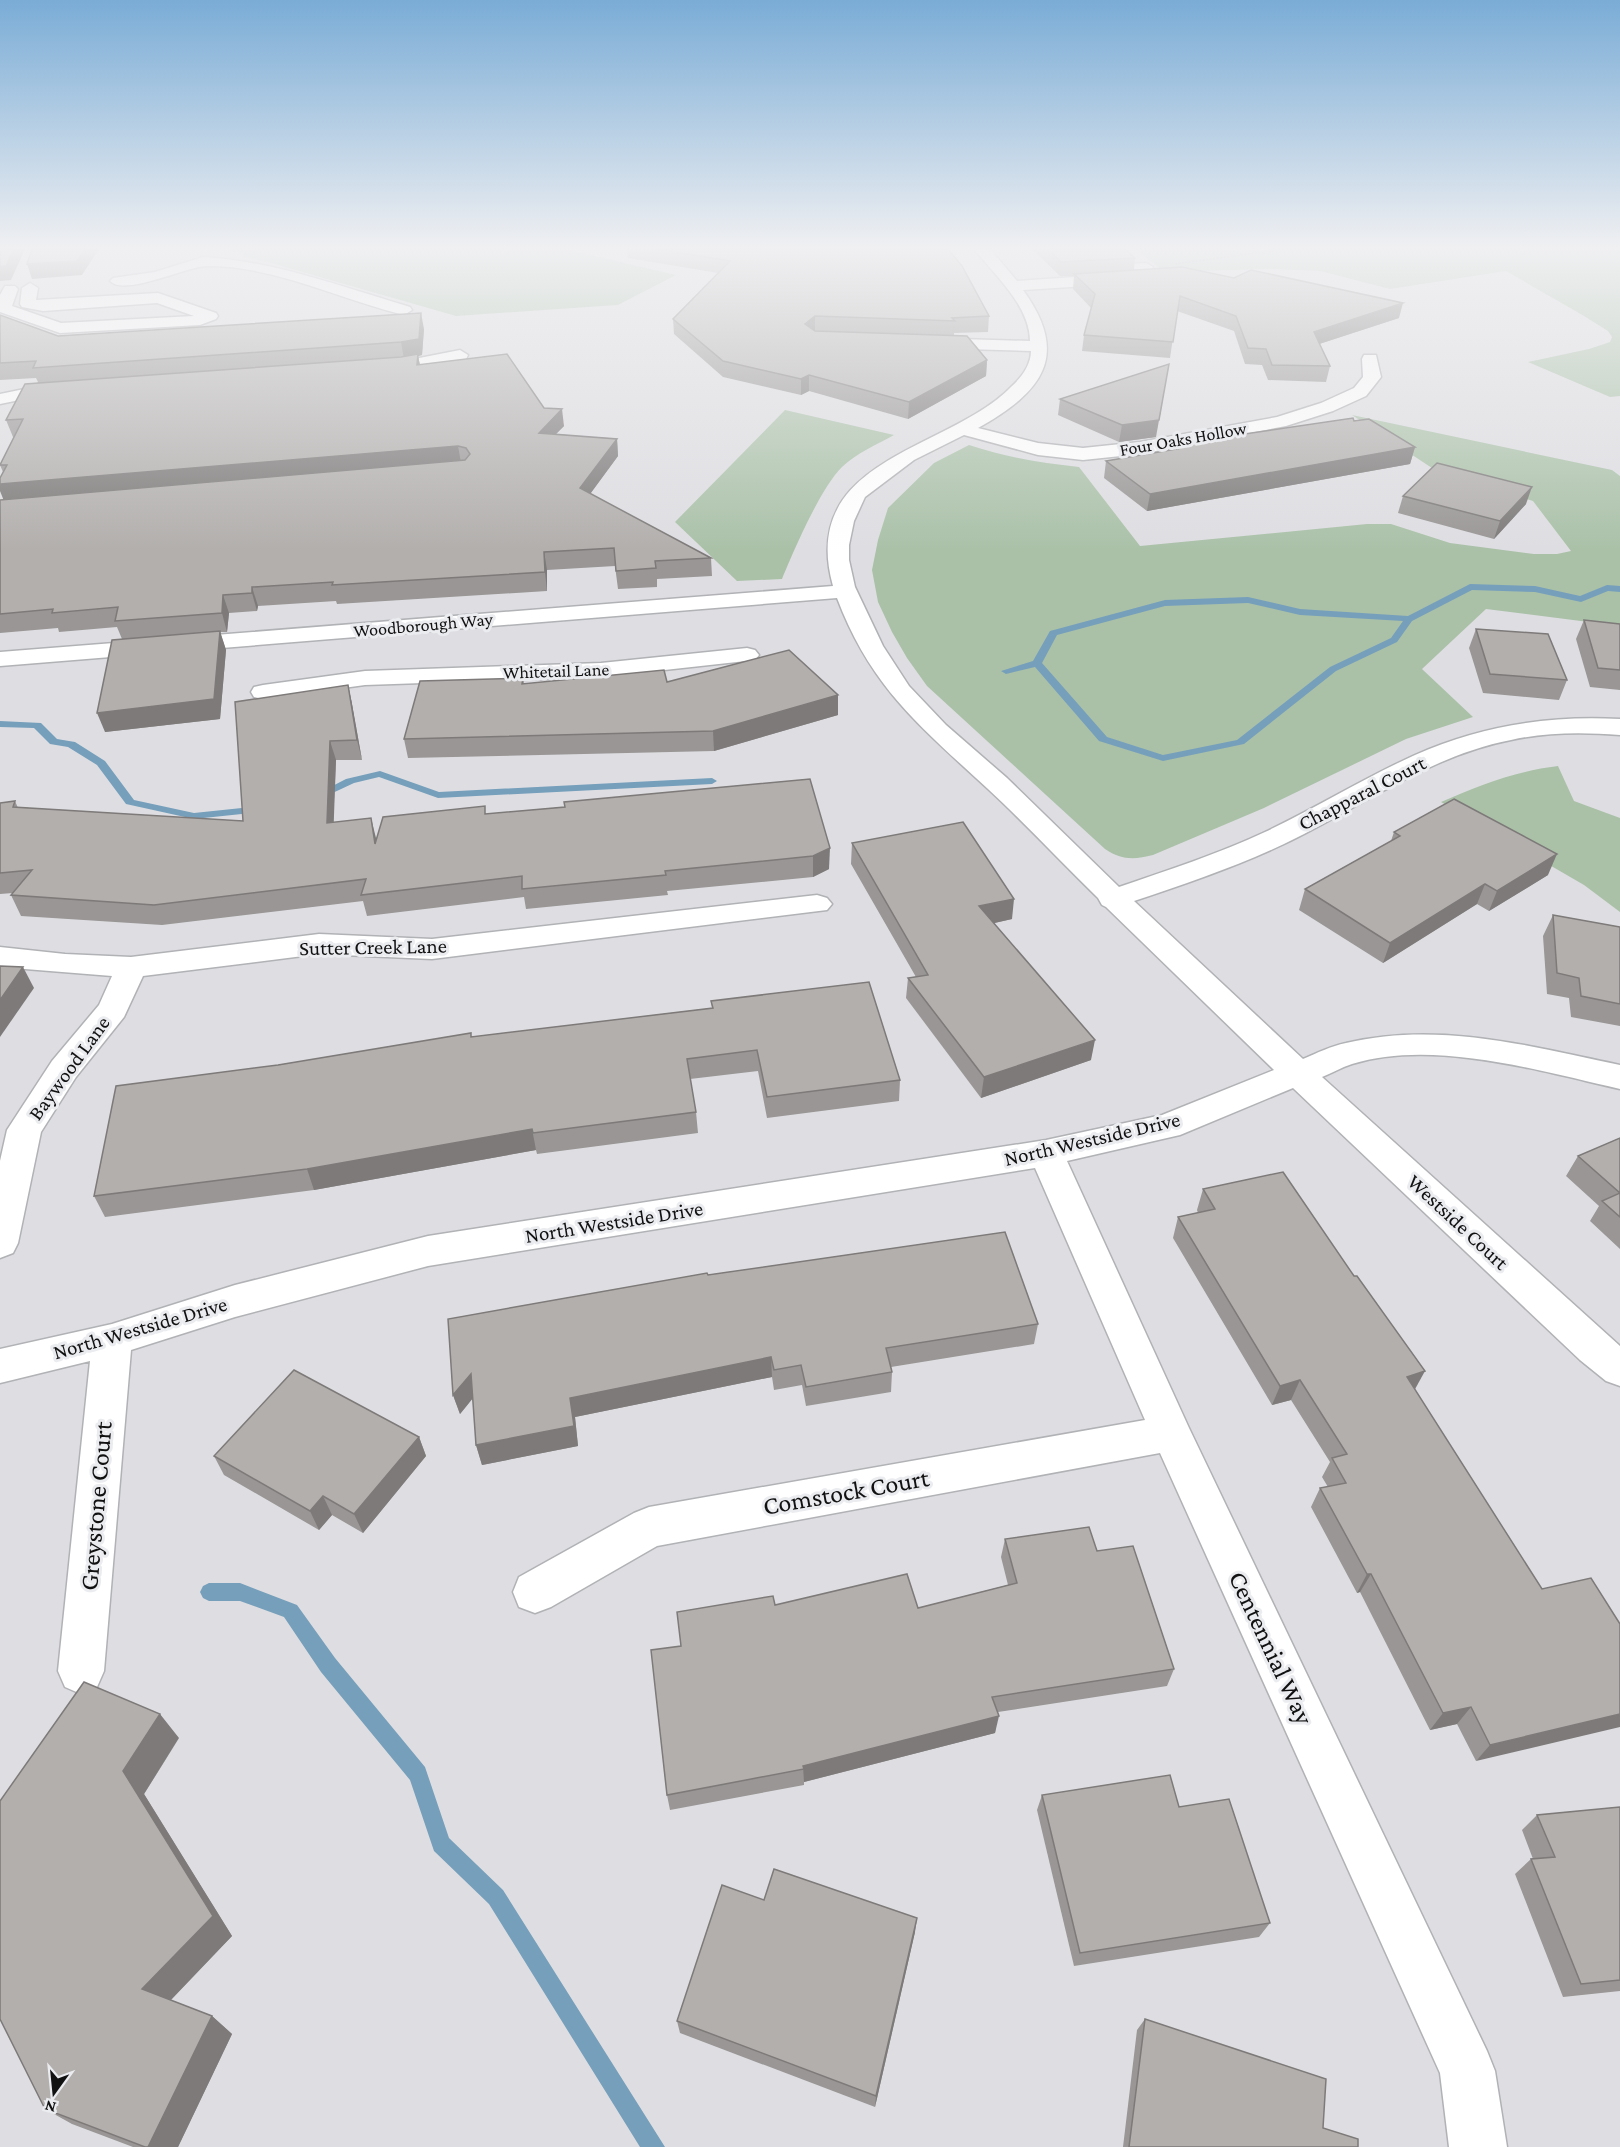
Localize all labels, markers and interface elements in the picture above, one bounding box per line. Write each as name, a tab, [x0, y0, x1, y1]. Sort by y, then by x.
street label: Four Oaks Hollow	[1118, 418, 1249, 460]
street label: Woodborough Way	[353, 609, 494, 641]
street label: Whitetail Lane	[502, 659, 610, 683]
street label: Chapparal Court	[1294, 750, 1431, 835]
street label: Sutter Creek Lane	[299, 934, 447, 960]
street label: Baywood Lane	[23, 1011, 115, 1125]
street label: North Westside Drive	[1002, 1107, 1182, 1171]
street label: Westside Court	[1403, 1169, 1514, 1275]
street label: North Westside Drive	[523, 1196, 705, 1248]
street label: North Westside Drive	[50, 1292, 230, 1364]
street label: Greystone Court	[74, 1420, 118, 1592]
street label: Comstock Court	[761, 1463, 932, 1521]
street label: Centennial Way	[1223, 1567, 1320, 1730]
north arrow	[24, 2063, 84, 2123]
text: N	[43, 2097, 58, 2117]

